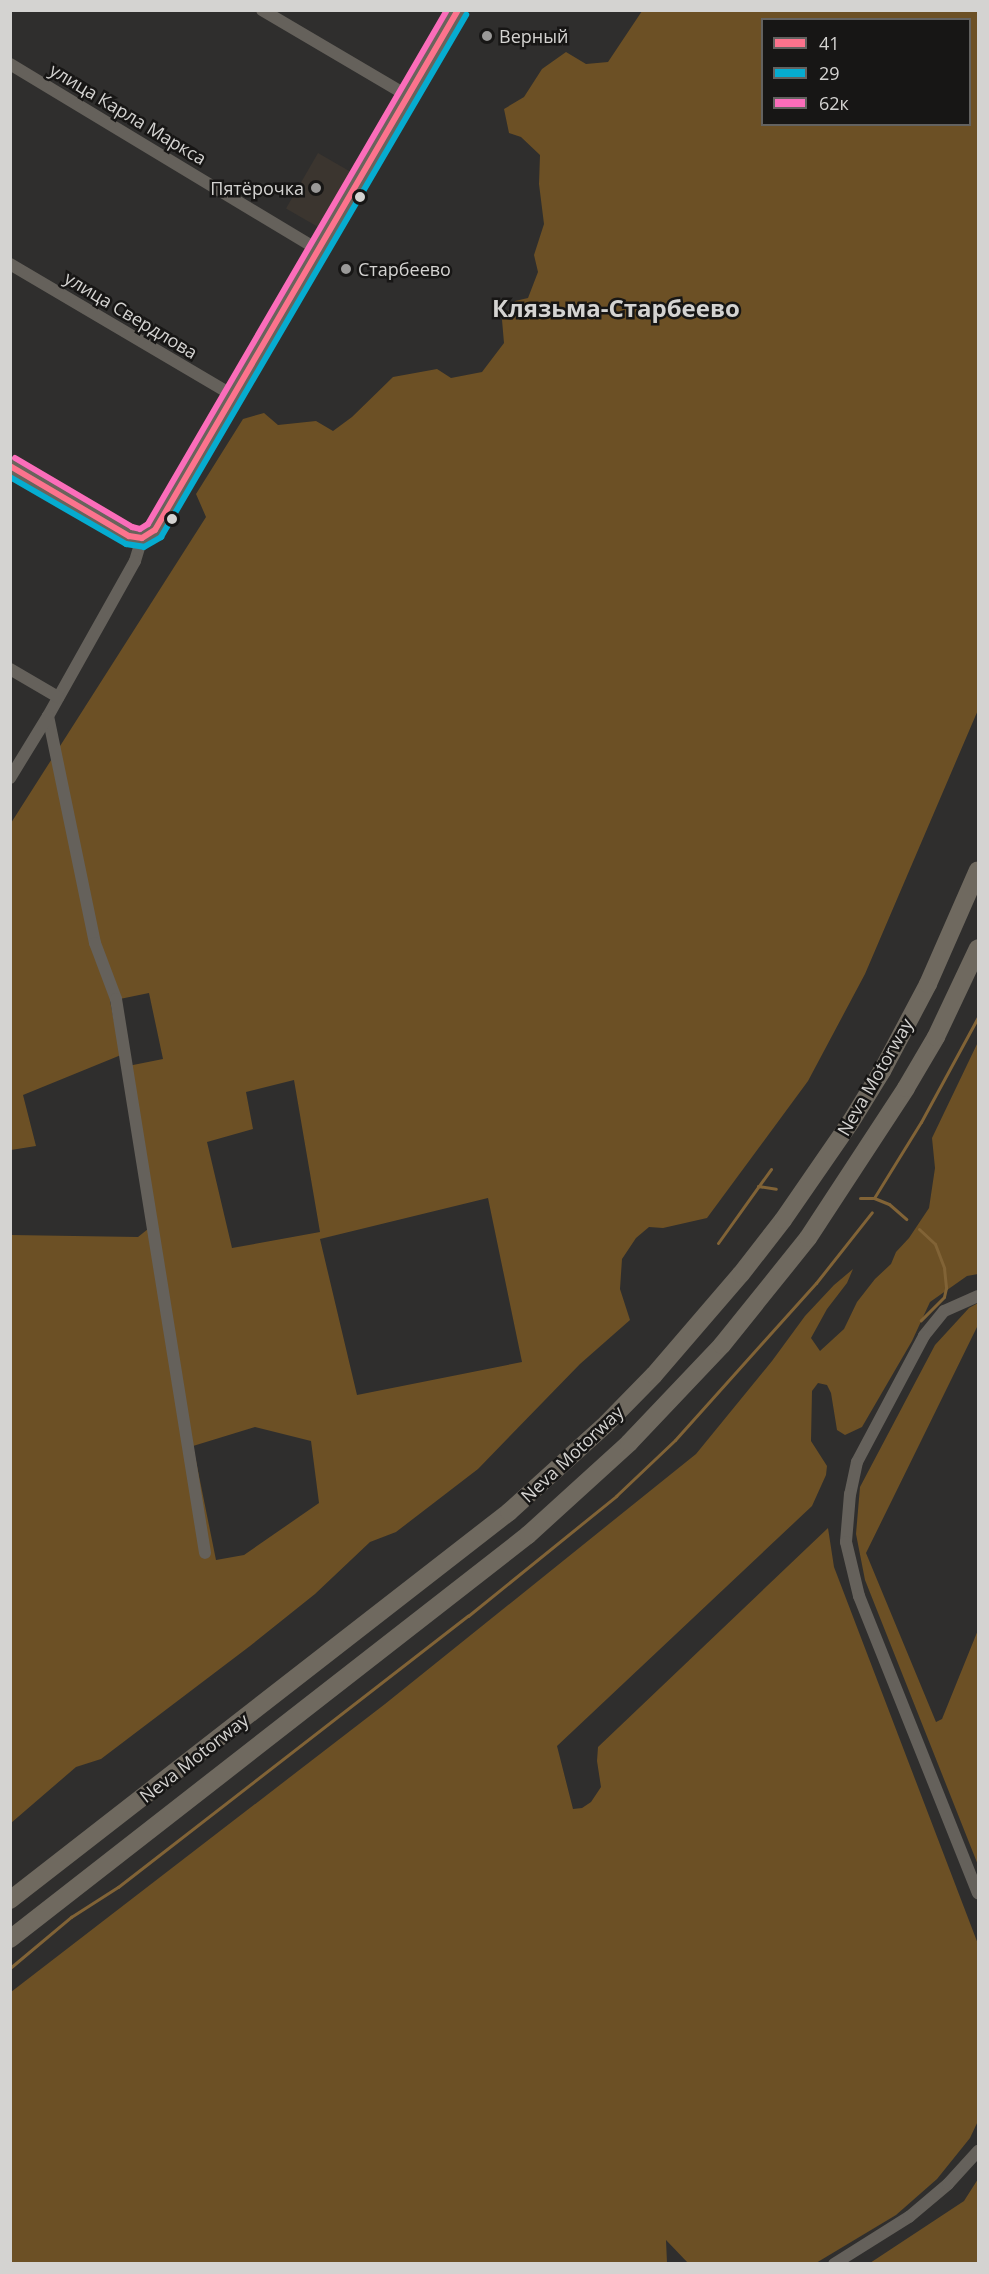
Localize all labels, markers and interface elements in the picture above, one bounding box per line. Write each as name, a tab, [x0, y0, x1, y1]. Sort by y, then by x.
legend	[761, 18, 971, 126]
place label: Верный	[499, 25, 568, 47]
marker: Верный	[480, 29, 494, 43]
text: 41	[819, 31, 840, 55]
street label: улица Карла Маркса	[46, 59, 210, 169]
text: 29	[819, 61, 840, 85]
text: 62к	[819, 91, 849, 115]
place label: Пятёрочка	[210, 177, 304, 199]
marker: Пятёрочка	[309, 181, 323, 195]
unlabelled marker	[354, 191, 366, 203]
place label: Старбеево	[358, 258, 451, 280]
marker: Старбеево	[339, 262, 353, 276]
street label: улица Свердлова	[61, 267, 201, 363]
district label: Клязьма-Старбеево	[492, 294, 740, 322]
unlabelled marker	[166, 513, 178, 525]
street label: Neva Motorway	[833, 1014, 917, 1140]
street label: Neva Motorway	[516, 1401, 628, 1507]
street label: Neva Motorway	[135, 1709, 253, 1807]

